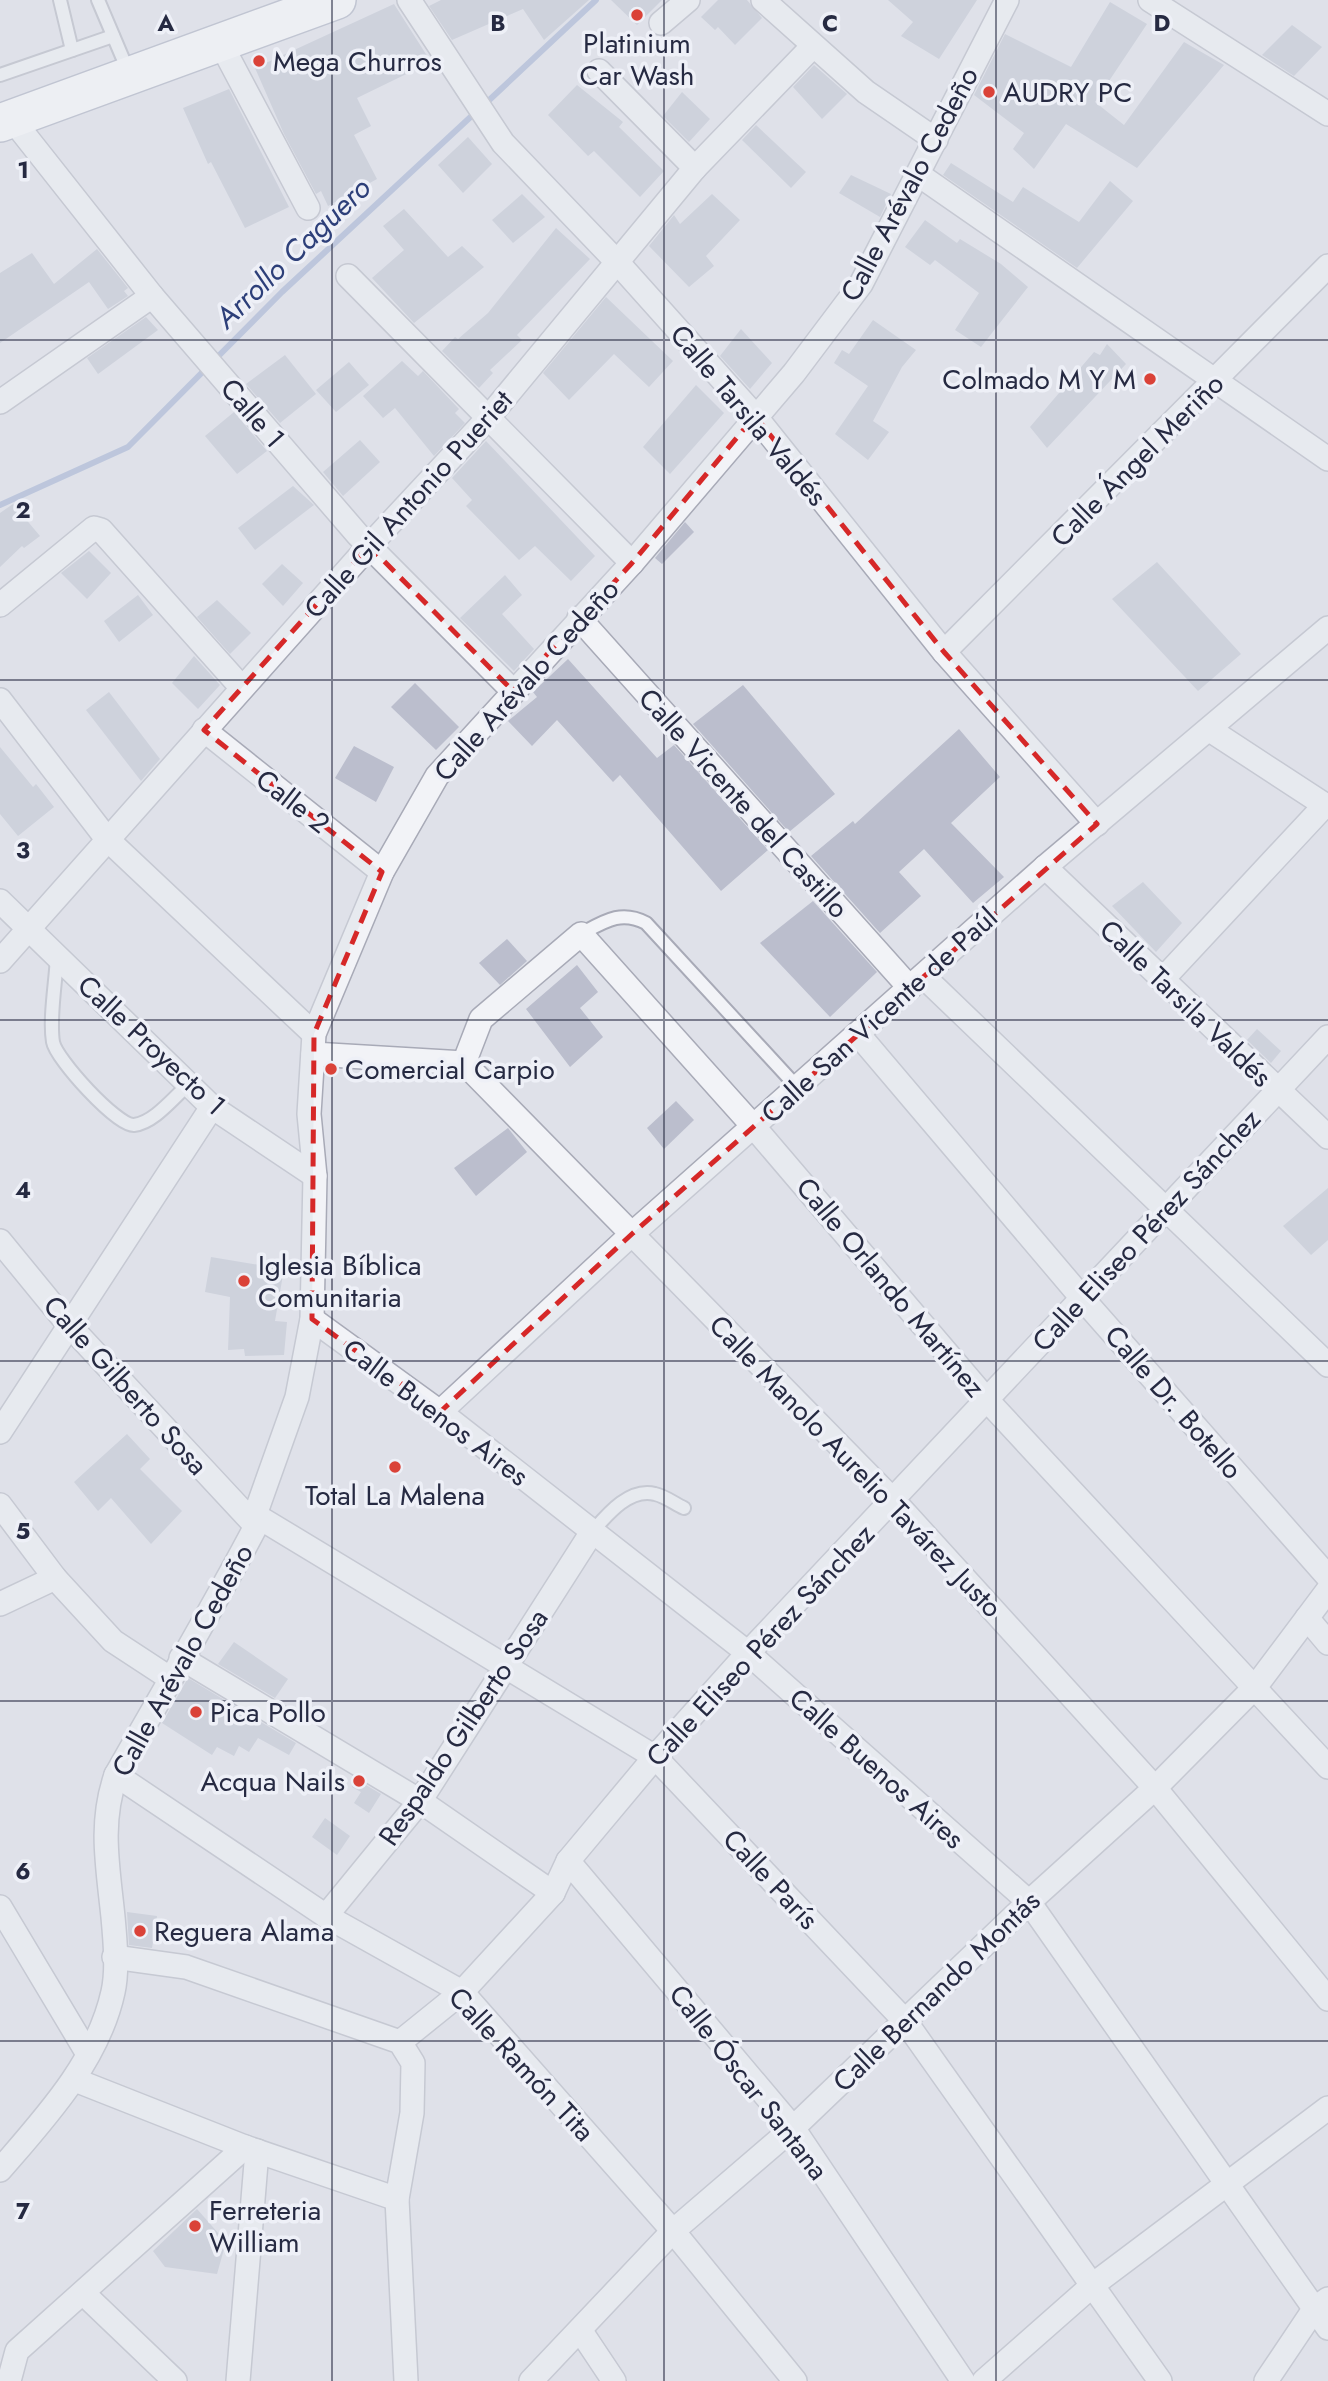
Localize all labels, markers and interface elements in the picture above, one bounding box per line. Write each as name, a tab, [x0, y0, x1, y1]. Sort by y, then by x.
text: A	[157, 6, 175, 40]
text: B	[490, 6, 506, 40]
text: C	[822, 6, 838, 40]
text: D	[1154, 6, 1171, 40]
marker: Platinium Car Wash	[629, 7, 645, 23]
place label: Platinium Car Wash	[579, 23, 695, 96]
place label: Mega Churros	[273, 41, 442, 82]
marker: Mega Churros	[251, 53, 267, 69]
street label: Calle Arévalo Cedeño	[830, 60, 989, 309]
place label: AUDRY PC	[1003, 72, 1132, 113]
marker: AUDRY PC	[981, 84, 997, 100]
text: 1	[17, 153, 29, 187]
water label: Arrollo Caguero	[204, 167, 380, 339]
street label: Calle Tarsila Valdés	[660, 316, 837, 515]
place label: Colmado M Y M	[942, 359, 1136, 400]
street label: Calle Ángel Meriño	[1041, 364, 1233, 556]
street label: Calle 1	[211, 369, 295, 457]
marker: Colmado M Y M	[1142, 371, 1158, 387]
street label: Calle Gil Antonio Pueriet	[294, 381, 522, 628]
text: 2	[15, 493, 31, 527]
street label: Calle Arévalo Cedeño	[424, 570, 629, 791]
street label: Calle Vicente del Castillo	[629, 679, 858, 928]
street label: Calle 2	[247, 759, 339, 843]
text: 3	[16, 833, 30, 867]
street label: Calle San Vicente de Paúl	[752, 898, 1007, 1133]
street label: Calle Tarsila Valdés	[1090, 910, 1281, 1097]
street label: Calle Proyecto 1	[68, 966, 235, 1125]
place label: Comercial Carpio	[345, 1049, 555, 1090]
marker: Comercial Carpio	[323, 1061, 339, 1077]
street label: Calle Eliseo Pérez Sánchez	[1023, 1100, 1270, 1361]
street label: Calle Orlando Martínez	[786, 1169, 995, 1406]
text: 4	[15, 1173, 31, 1207]
place label: Iglesia Bíblica Comunitaria	[258, 1245, 422, 1318]
marker: Iglesia Bíblica Comunitaria	[236, 1273, 252, 1289]
street label: Calle Gilberto Sosa	[34, 1286, 218, 1484]
street label: Calle Manolo Aurelio Tavárez Justo	[700, 1306, 1012, 1627]
street label: Calle Dr. Botello	[1095, 1316, 1252, 1488]
street label: Calle Buenos Aires	[334, 1329, 537, 1496]
marker: Total La Malena	[387, 1459, 403, 1475]
place label: Total La Malena	[305, 1475, 485, 1516]
text: 5	[16, 1514, 30, 1548]
street label: Calle Eliseo Pérez Sánchez	[637, 1515, 884, 1776]
street label: Calle Arévalo Cedeño	[101, 1537, 263, 1784]
street label: Respaldo Gilberto Sosa	[369, 1601, 558, 1854]
street label: Calle Buenos Aires	[780, 1678, 973, 1858]
place label: Pica Pollo	[210, 1692, 326, 1733]
marker: Pica Pollo	[188, 1704, 204, 1720]
place label: Acqua Nails	[200, 1761, 345, 1802]
marker: Acqua Nails	[351, 1773, 367, 1789]
street label: Calle París	[713, 1820, 828, 1939]
text: 6	[15, 1854, 31, 1888]
street label: Calle Bernando Montás	[823, 1881, 1049, 2102]
place label: Reguera Alama	[154, 1911, 334, 1952]
marker: Reguera Alama	[132, 1923, 148, 1939]
street label: Calle Óscar Santana	[659, 1976, 838, 2189]
street label: Calle Ramón Tita	[439, 1978, 604, 2151]
place label: Ferreteria William	[209, 2190, 321, 2263]
text: 7	[16, 2194, 30, 2228]
marker: Ferreteria William	[187, 2218, 203, 2234]

